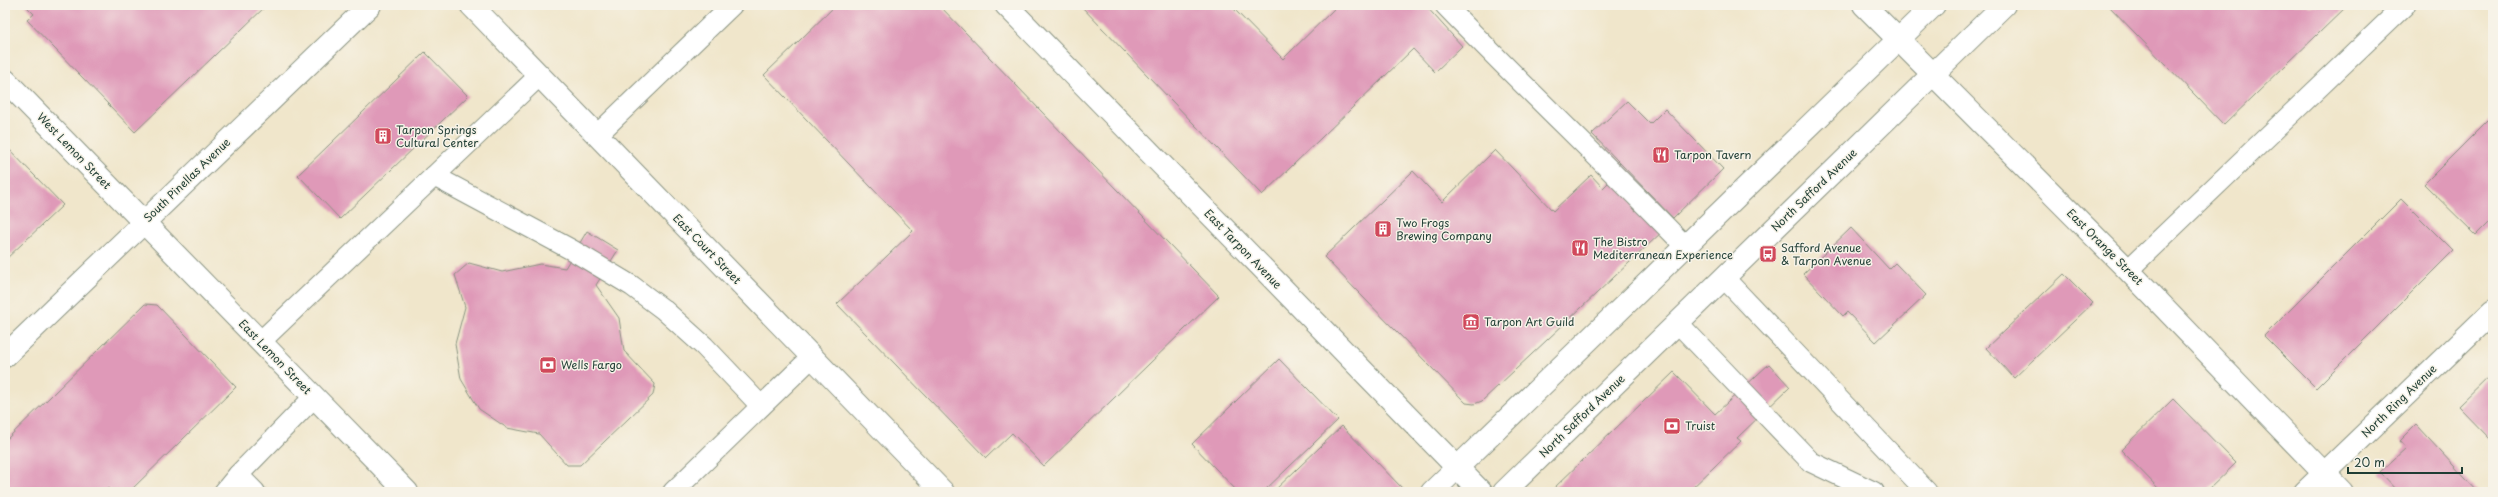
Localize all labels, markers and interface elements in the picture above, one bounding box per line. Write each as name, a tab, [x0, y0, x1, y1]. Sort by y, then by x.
street label: West Lemon Street	[33, 109, 116, 193]
place label: Tarpon Springs Cultural Center	[396, 121, 479, 151]
building icon: Tarpon Springs Cultural Center	[373, 126, 393, 146]
street label: South Pinellas Avenue	[139, 134, 234, 226]
street label: North Safford Avenue	[1767, 144, 1860, 235]
restaurant icon: Tarpon Tavern	[1651, 145, 1671, 165]
place label: Tarpon Tavern	[1674, 146, 1752, 163]
street label: East Tarpon Avenue	[1201, 205, 1286, 292]
street label: East Orange Street	[2063, 205, 2148, 289]
street label: East Court Street	[669, 210, 746, 288]
place label: Two Frogs Brewing Company	[1396, 214, 1492, 244]
building icon: Two Frogs Brewing Company	[1373, 219, 1393, 239]
place label: The Bistro Mediterranean Experience	[1593, 233, 1733, 263]
restaurant icon: The Bistro Mediterranean Experience	[1570, 238, 1590, 258]
place label: Safford Avenue & Tarpon Avenue	[1781, 239, 1871, 269]
bus stop icon: Safford Avenue & Tarpon Avenue	[1758, 244, 1778, 264]
museum icon: Tarpon Art Guild	[1461, 312, 1481, 332]
place label: Tarpon Art Guild	[1484, 313, 1574, 330]
street label: East Lemon Street	[235, 315, 316, 398]
bank icon: Wells Fargo	[538, 355, 558, 375]
place label: Wells Fargo	[561, 356, 622, 373]
street label: North Ring Avenue	[2357, 360, 2440, 441]
street label: North Safford Avenue	[1535, 370, 1628, 461]
bank icon: Truist	[1662, 416, 1682, 436]
place label: Truist	[1685, 417, 1716, 434]
scale bar	[2348, 449, 2462, 475]
text: 20 m	[2354, 453, 2385, 471]

